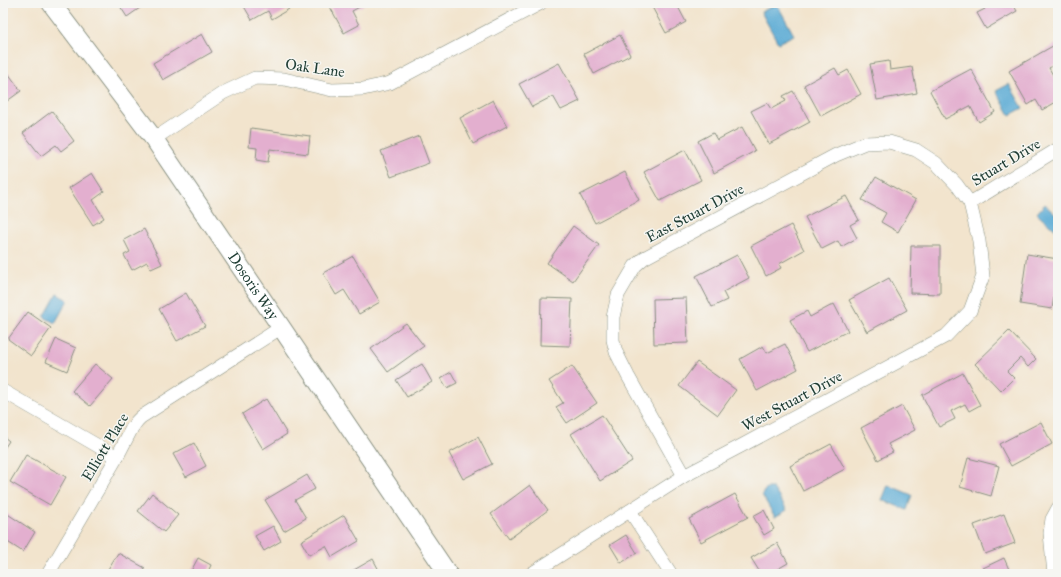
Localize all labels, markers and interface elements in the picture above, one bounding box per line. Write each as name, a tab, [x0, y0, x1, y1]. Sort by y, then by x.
street label: Oak Lane	[284, 55, 346, 81]
street label: Stuart Drive	[968, 134, 1044, 190]
street label: East Stuart Drive	[643, 180, 747, 246]
street label: Dosoris Way	[224, 249, 283, 324]
street label: West Stuart Drive	[739, 367, 845, 435]
street label: Elliott Place	[78, 410, 132, 484]

